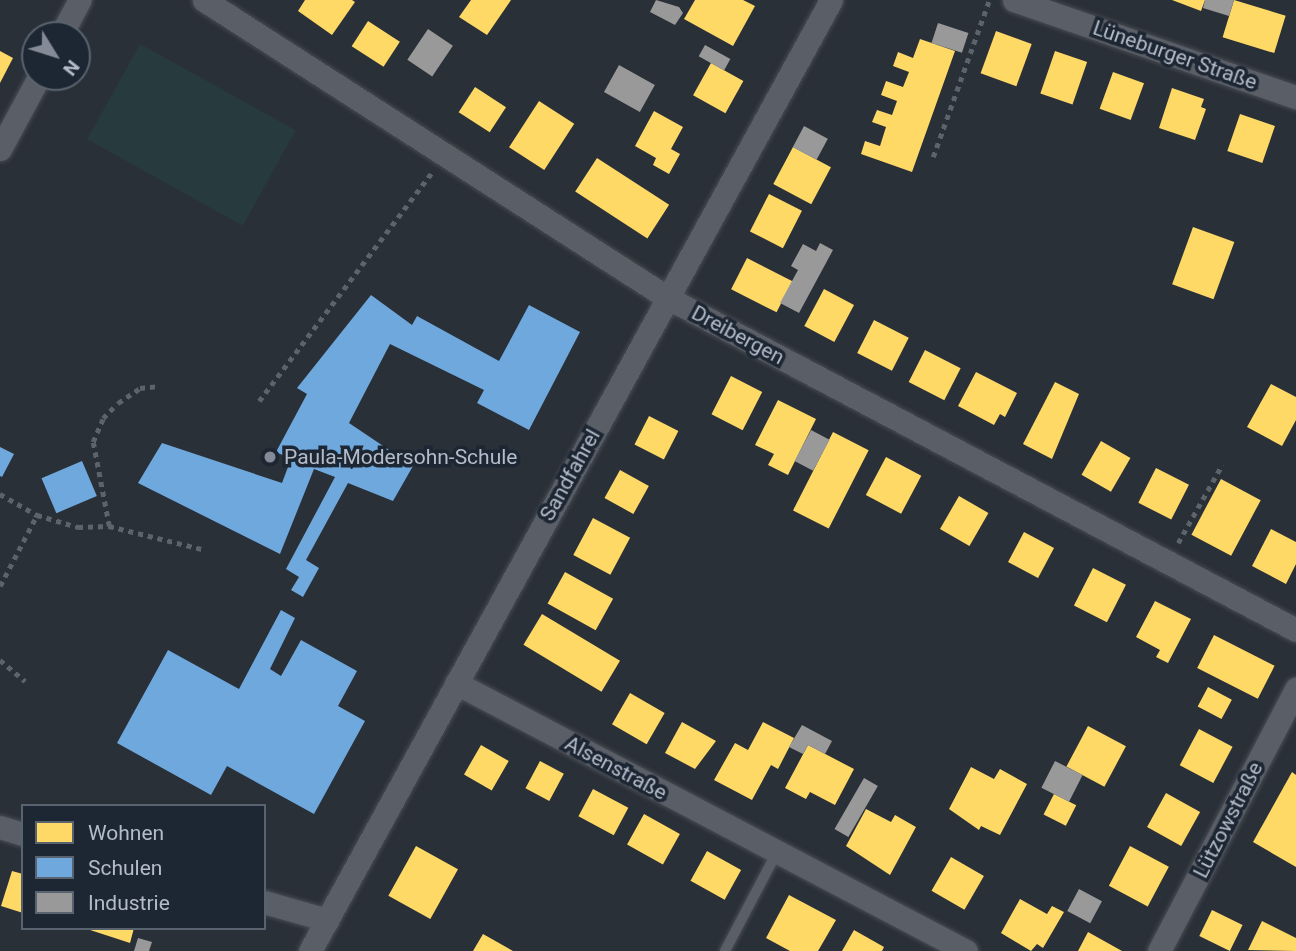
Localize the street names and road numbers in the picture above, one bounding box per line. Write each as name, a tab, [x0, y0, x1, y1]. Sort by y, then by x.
street label: Lüneburger Straße	[1090, 15, 1260, 95]
street label: Dreibergen	[687, 300, 789, 370]
street label: Sandfahrel	[535, 425, 605, 525]
street label: Alsenstraße	[561, 731, 671, 805]
street label: Lützowstraße	[1188, 758, 1268, 882]

